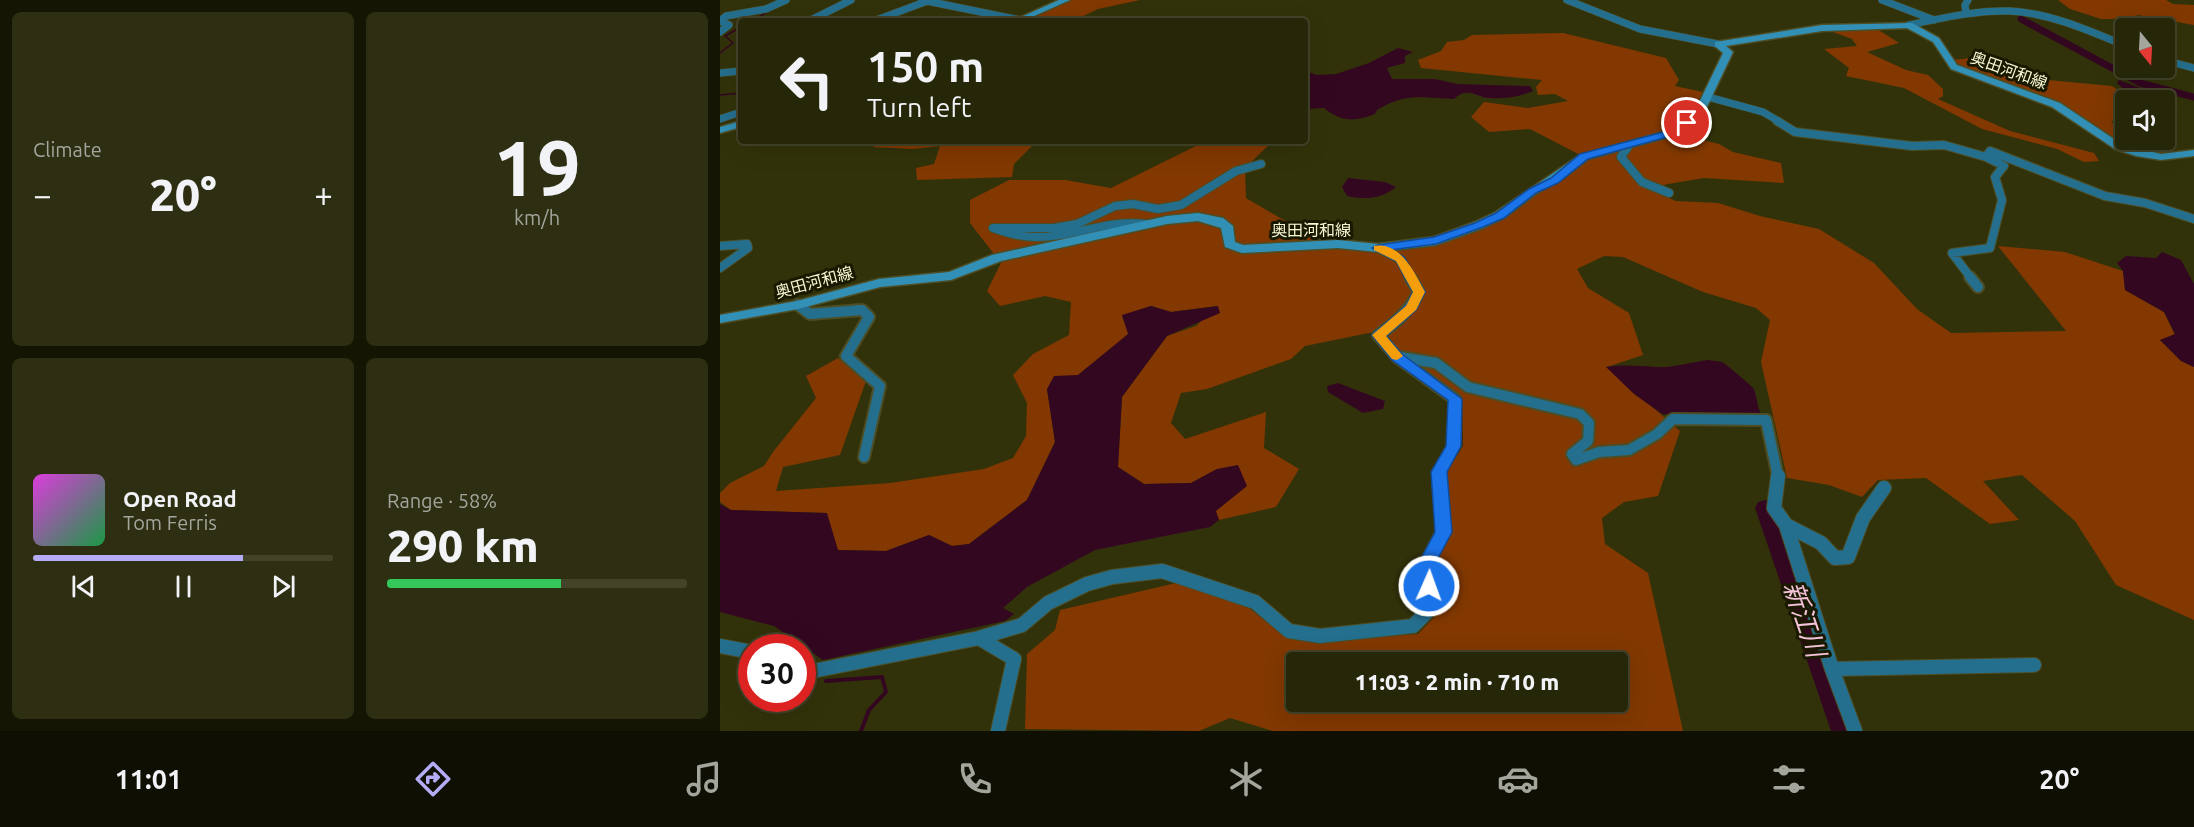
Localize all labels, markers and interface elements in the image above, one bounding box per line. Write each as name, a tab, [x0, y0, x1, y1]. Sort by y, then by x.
north arrow	[2115, 18, 2175, 78]
map controls	[2115, 18, 2175, 150]
icon: left	[768, 42, 846, 120]
text: 150 m	[867, 43, 984, 90]
street label: 奥田河和線	[1968, 48, 2050, 92]
button: sound	[2115, 90, 2175, 150]
text: Turn left	[867, 92, 971, 122]
pin	[1661, 97, 1712, 148]
icon: arrive	[1670, 106, 1703, 139]
text: 19	[493, 123, 581, 211]
text: Climate	[33, 138, 102, 161]
text: 20°	[149, 169, 217, 220]
text: −	[33, 176, 52, 213]
text: +	[314, 176, 333, 213]
text: km/h	[514, 206, 560, 229]
street label: 奥田河和線	[1271, 221, 1351, 239]
street label: 奥田河和線	[773, 263, 855, 301]
text: Open Road	[123, 486, 237, 511]
text: Range · 58%	[387, 489, 497, 512]
text: Tom Ferris	[123, 511, 217, 534]
text: 290 km	[387, 520, 539, 571]
position arrow	[1397, 554, 1461, 618]
icon: previous	[67, 570, 100, 603]
icon: pause	[167, 570, 200, 603]
icon: next	[267, 570, 300, 603]
water label: 新江川	[1779, 577, 1832, 663]
speed limit sign: 30	[738, 634, 816, 712]
text: 11:03 · 2 min · 710 m	[1355, 669, 1559, 694]
icon: directions	[412, 758, 454, 800]
icon: music	[683, 758, 725, 800]
icon: phone	[954, 758, 996, 800]
icon: climate	[1225, 758, 1267, 800]
icon: car	[1497, 758, 1539, 800]
icon: filters	[1768, 758, 1810, 800]
text: 11:01	[115, 764, 182, 794]
text: 20°	[2039, 764, 2079, 794]

